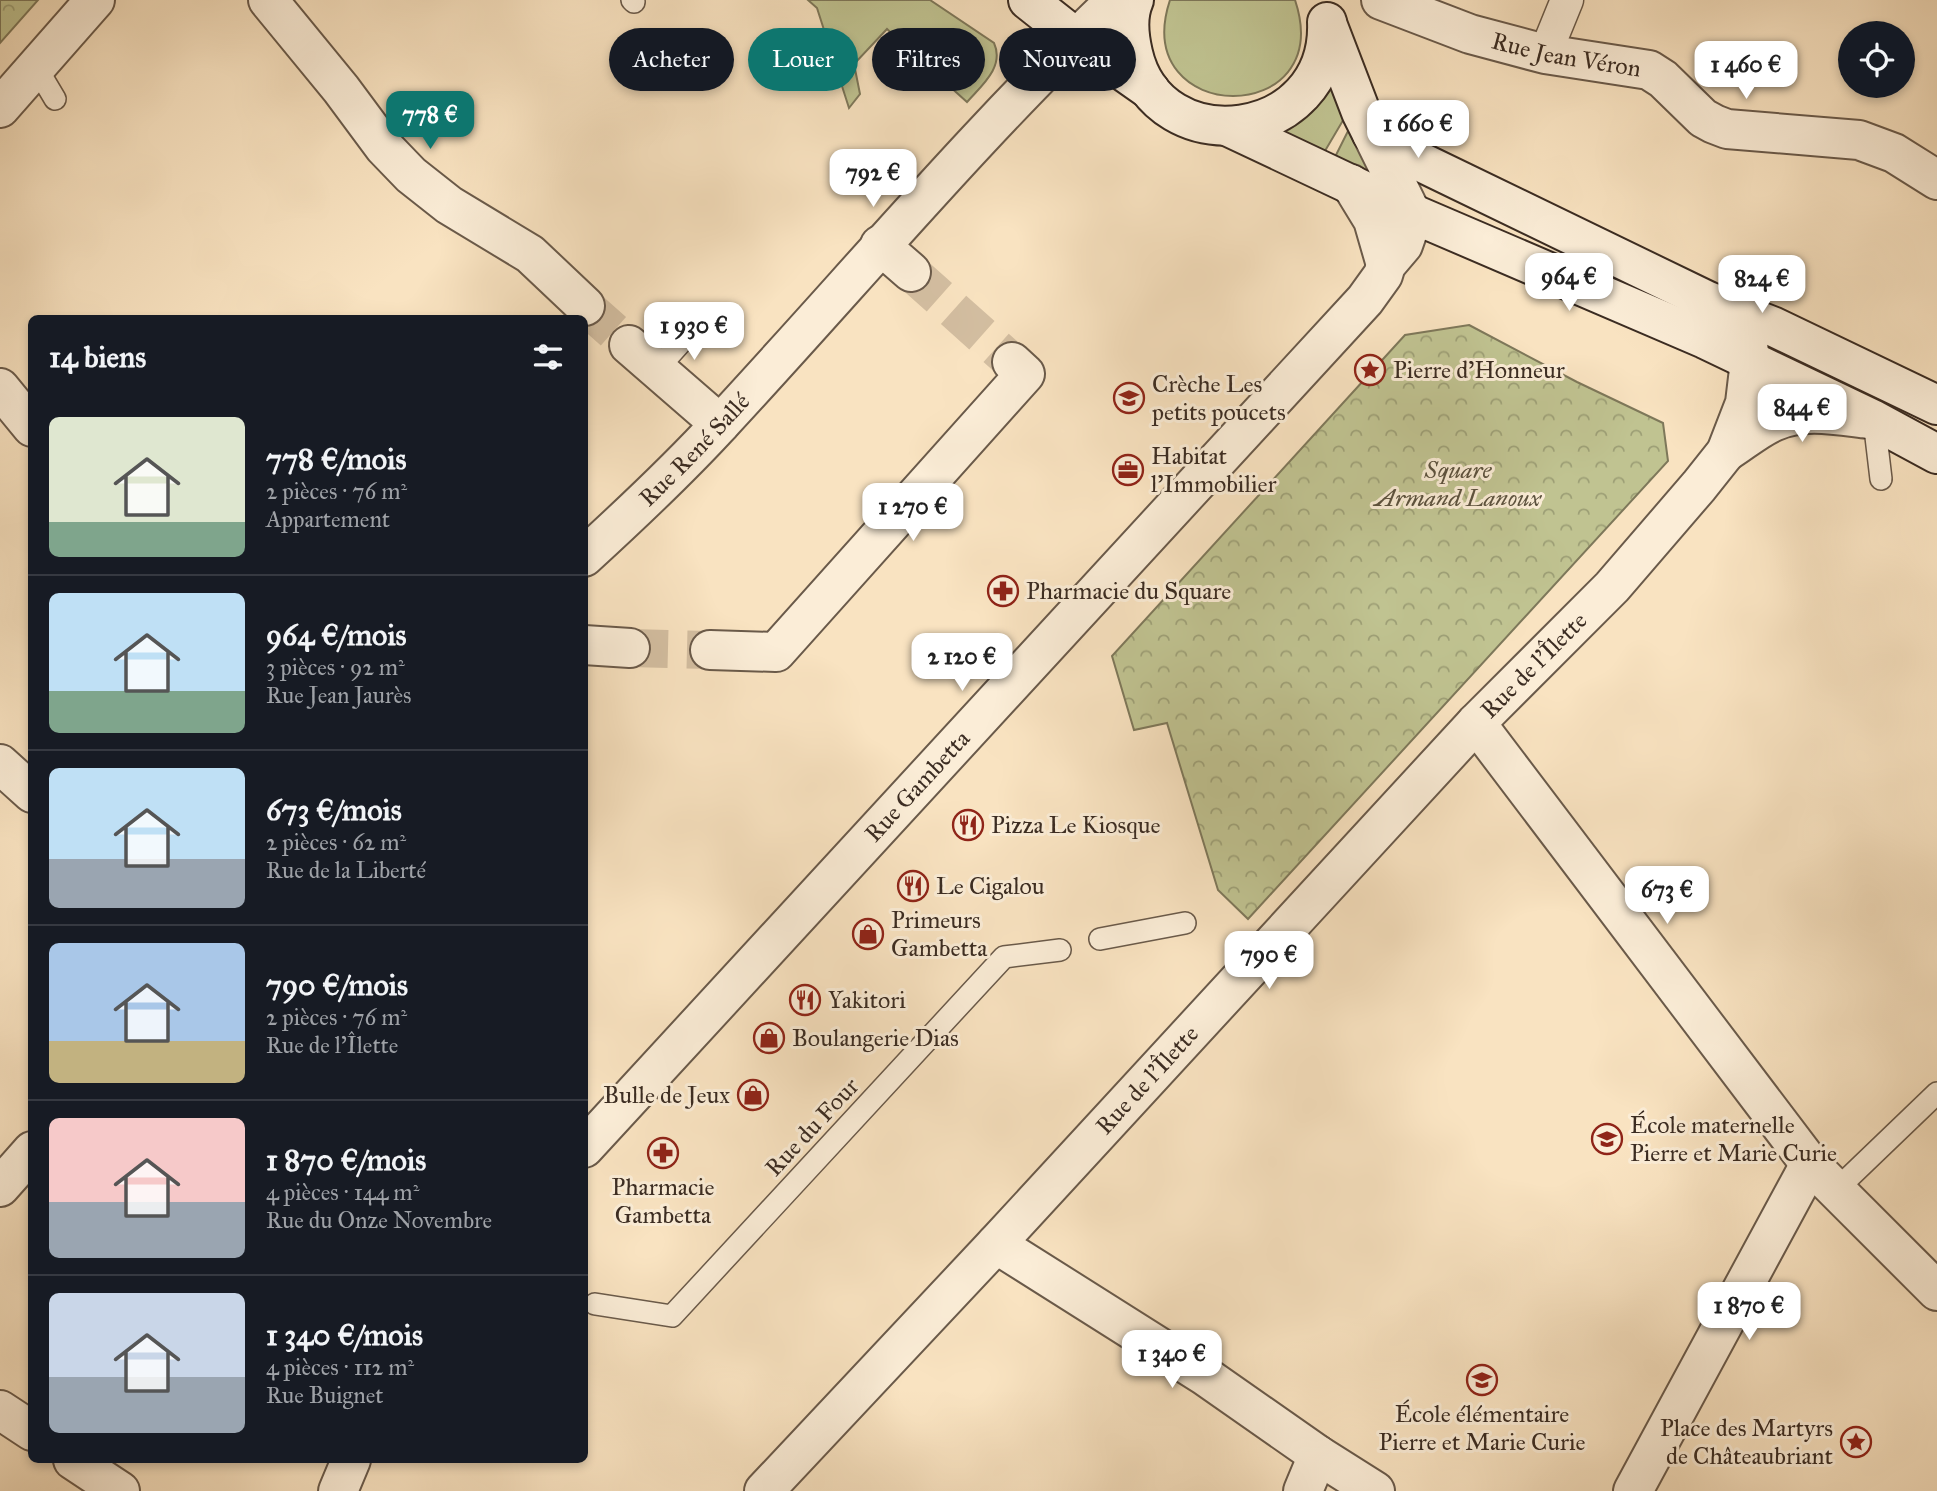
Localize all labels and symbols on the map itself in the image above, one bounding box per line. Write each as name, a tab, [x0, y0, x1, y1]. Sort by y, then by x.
street label: Rue Jean Véron	[1488, 25, 1643, 84]
pin: 1 460 €	[1681, 42, 1811, 101]
pin: 778 €	[381, 92, 479, 151]
pin: 1 660 €	[1353, 100, 1483, 160]
pin: 792 €	[824, 150, 922, 209]
pin: 964 €	[1520, 254, 1618, 313]
pin: 824 €	[1713, 256, 1811, 315]
pin: 1 930 €	[629, 302, 759, 362]
place icon: Pierre d'Honneur	[1353, 353, 1387, 387]
place label: Pierre d'Honneur	[1393, 355, 1565, 385]
place label: Crèche Les petits poucets	[1151, 369, 1286, 427]
school or university icon: Crèche Les petits poucets	[1112, 381, 1146, 415]
pin: 844 €	[1753, 384, 1851, 444]
street label: Rue René Sallé	[633, 387, 756, 513]
place label: Habitat l'Immobilier	[1151, 441, 1276, 499]
office icon: Habitat l'Immobilier	[1111, 453, 1145, 487]
park label: Square Armand Lanoux	[1372, 455, 1543, 513]
pin: 1 270 €	[848, 484, 978, 543]
pharmacy icon: Pharmacie du Square	[986, 574, 1020, 608]
place label: Pharmacie du Square	[1026, 576, 1231, 606]
street label: Rue de l'Îlette	[1474, 606, 1593, 725]
pin: 2 120 €	[897, 634, 1027, 693]
street label: Rue Gambetta	[858, 723, 977, 848]
restaurant icon: Pizza Le Kiosque	[951, 808, 985, 842]
place label: Pizza Le Kiosque	[991, 810, 1161, 840]
pin: 673 €	[1618, 866, 1716, 926]
restaurant icon: Le Cigalou	[896, 869, 930, 903]
place label: Le Cigalou	[936, 871, 1045, 901]
place label: Primeurs Gambetta	[891, 905, 988, 963]
shop icon: Primeurs Gambetta	[851, 917, 885, 951]
pin: 790 €	[1220, 932, 1318, 991]
restaurant icon: Yakitori	[788, 983, 822, 1017]
place label: Yakitori	[828, 985, 906, 1015]
street label: Rue de l'Îlette	[1089, 1019, 1205, 1141]
shop icon: Boulangerie Dias	[752, 1021, 786, 1055]
place label: Boulangerie Dias	[792, 1023, 959, 1053]
street label: Rue du Four	[759, 1071, 865, 1183]
shop icon: Bulle de Jeux	[736, 1078, 770, 1112]
place label: Bulle de Jeux	[603, 1080, 730, 1110]
place label: École maternelle Pierre et Marie Curie	[1630, 1110, 1837, 1168]
school or university icon: École maternelle Pierre et Marie Curie	[1590, 1122, 1624, 1156]
pharmacy icon: Pharmacie Gambetta	[646, 1136, 680, 1170]
place label: Pharmacie Gambetta	[611, 1172, 715, 1230]
pin: 1 870 €	[1684, 1282, 1814, 1342]
pin: 1 340 €	[1107, 1330, 1237, 1390]
school or university icon: École élémentaire Pierre et Marie Curie	[1465, 1363, 1499, 1397]
place label: École élémentaire Pierre et Marie Curie	[1378, 1399, 1586, 1457]
place label: Place des Martyrs de Châteaubriant	[1660, 1413, 1834, 1471]
place icon: Place des Martyrs de Châteaubriant	[1839, 1425, 1873, 1459]

